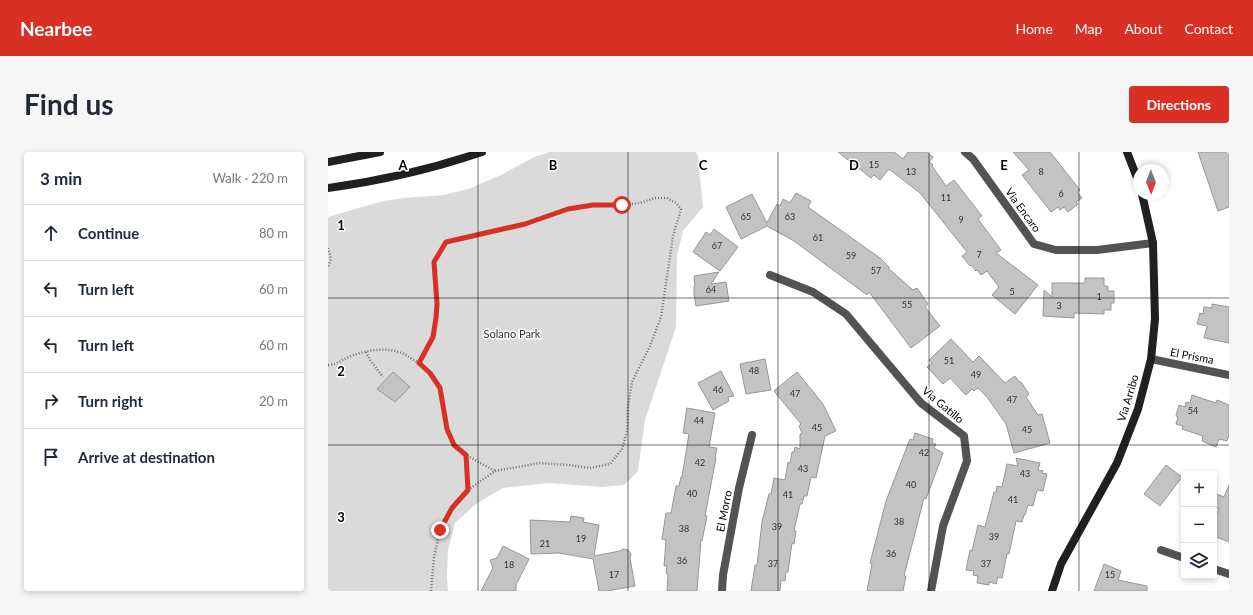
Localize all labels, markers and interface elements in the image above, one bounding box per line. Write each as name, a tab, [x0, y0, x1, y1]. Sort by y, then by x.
text: Nearbee	[20, 17, 92, 40]
text: Home	[1015, 20, 1053, 37]
text: Map	[1075, 20, 1102, 37]
text: About	[1124, 20, 1162, 37]
text: Contact	[1184, 20, 1233, 37]
button: Directions	[1129, 86, 1229, 123]
text: Find us	[24, 87, 114, 121]
text: A	[397, 157, 408, 173]
text: B	[549, 157, 558, 173]
text: C	[699, 157, 708, 173]
text: D	[849, 157, 859, 173]
text: E	[1000, 157, 1008, 173]
house number: 15	[869, 159, 879, 170]
north arrow	[1133, 164, 1169, 200]
house number: 13	[906, 166, 916, 177]
house number: 8	[1038, 166, 1044, 177]
text: 3 min	[40, 168, 82, 189]
text: Walk · 220 m	[212, 170, 288, 186]
street label: Via Encaro	[1003, 185, 1044, 234]
house number: 6	[1058, 188, 1064, 199]
house number: 11	[941, 192, 951, 203]
route start	[613, 196, 631, 214]
house number: 65	[741, 211, 751, 222]
house number: 63	[785, 211, 795, 222]
house number: 9	[958, 214, 964, 225]
text: 1	[337, 217, 345, 233]
icon: ahead	[40, 222, 62, 244]
text: Continue	[78, 224, 139, 242]
text: 80 m	[259, 225, 288, 241]
house number: 61	[813, 232, 823, 243]
house number: 67	[712, 240, 722, 251]
house number: 7	[976, 249, 982, 260]
house number: 59	[846, 250, 856, 261]
house number: 57	[871, 265, 881, 276]
icon: left	[40, 278, 62, 300]
text: Turn left	[78, 280, 134, 298]
text: 60 m	[259, 281, 288, 297]
house number: 64	[706, 284, 716, 295]
house number: 5	[1009, 286, 1015, 297]
house number: 1	[1096, 291, 1102, 302]
house number: 55	[902, 299, 912, 310]
house number: 3	[1056, 300, 1062, 311]
park label: Solano Park	[484, 327, 541, 340]
icon: left	[40, 334, 62, 356]
text: Turn left	[78, 336, 134, 354]
text: 60 m	[259, 337, 288, 353]
street label: El Prisma	[1169, 345, 1215, 366]
house number: 51	[944, 355, 954, 366]
text: 2	[337, 363, 345, 379]
house number: 48	[749, 365, 759, 376]
house number: 49	[971, 369, 981, 380]
street label: Via Arribo	[1114, 373, 1141, 423]
house number: 46	[713, 384, 723, 395]
street label: Via Gatillo	[920, 384, 967, 426]
house number: 47	[790, 388, 800, 399]
icon: right	[40, 390, 62, 412]
text: Turn right	[78, 392, 143, 410]
text: 20 m	[259, 393, 288, 409]
house number: 47	[1007, 394, 1017, 405]
house number: 54	[1188, 405, 1198, 416]
house number: 44	[694, 415, 704, 426]
house number: 45	[812, 422, 822, 433]
house number: 45	[1022, 424, 1032, 435]
icon: arrive	[40, 446, 62, 468]
house number: 42	[919, 447, 929, 458]
text: Arrive at destination	[78, 448, 215, 466]
house number: 42	[695, 457, 705, 468]
house number: 43	[798, 463, 808, 474]
house number: 43	[1020, 468, 1030, 479]
map controls	[1181, 471, 1217, 579]
button: +	[1181, 471, 1217, 507]
house number: 40	[906, 479, 916, 490]
house number: 40	[687, 488, 697, 499]
street label: El Morro	[713, 489, 734, 533]
house number: 41	[783, 489, 793, 500]
house number: 41	[1008, 494, 1018, 505]
button: −	[1181, 507, 1217, 543]
text: 3	[337, 509, 345, 525]
house number: 38	[894, 516, 904, 527]
route end	[431, 521, 449, 539]
house number: 39	[772, 521, 782, 532]
house number: 38	[679, 523, 689, 534]
house number: 39	[989, 531, 999, 542]
house number: 19	[576, 533, 586, 544]
house number: 21	[540, 538, 550, 549]
button: layers	[1181, 543, 1217, 579]
house number: 36	[886, 548, 896, 559]
house number: 36	[677, 555, 687, 566]
house number: 37	[768, 558, 778, 569]
house number: 37	[981, 558, 991, 569]
house number: 18	[504, 559, 514, 570]
house number: 17	[609, 569, 619, 580]
house number: 15	[1105, 569, 1115, 580]

